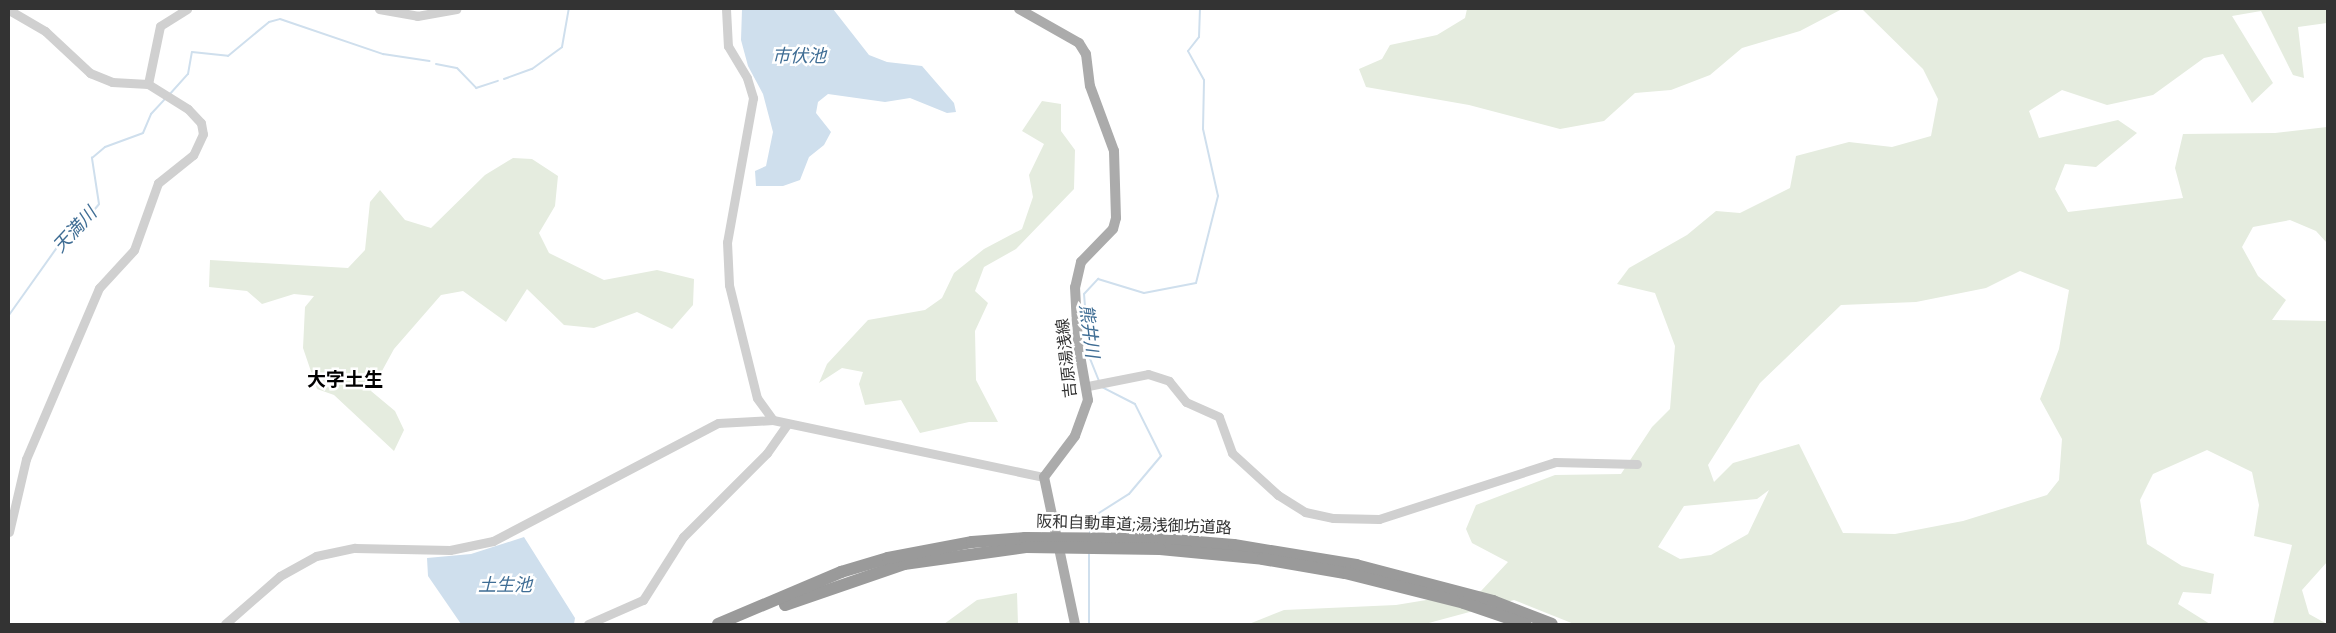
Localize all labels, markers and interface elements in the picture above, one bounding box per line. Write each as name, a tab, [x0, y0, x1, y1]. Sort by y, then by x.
water label: 市伏池	[772, 45, 826, 67]
water label: 天満川	[49, 203, 101, 257]
water label: 熊井川	[1075, 303, 1103, 359]
street label: 吉原湯浅線	[1053, 317, 1081, 399]
district label: 大字土生	[307, 369, 383, 391]
street label: 阪和自動車道;湯浅御坊道路	[1036, 512, 1232, 538]
water label: 土生池	[478, 574, 532, 596]

